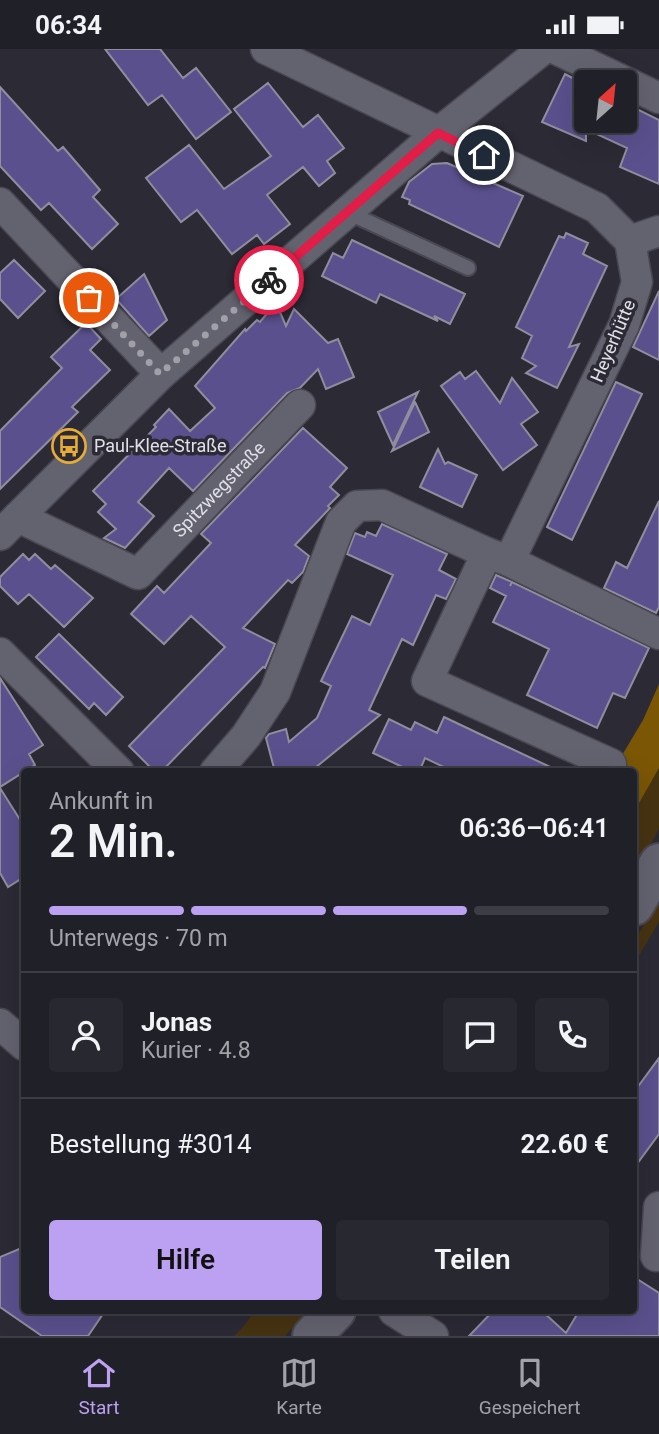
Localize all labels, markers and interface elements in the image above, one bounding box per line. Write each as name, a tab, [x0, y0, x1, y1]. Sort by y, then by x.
text: 06:34	[35, 10, 102, 40]
north arrow	[574, 70, 637, 133]
map controls	[574, 70, 637, 133]
pin	[454, 125, 514, 185]
icon: home	[465, 136, 503, 174]
courier	[234, 245, 304, 315]
icon: bike	[250, 261, 288, 299]
pin	[59, 268, 119, 328]
icon: bag	[70, 279, 108, 317]
street label: Heyerhütte	[586, 296, 639, 385]
bus stop icon: Paul-Klee-Straße	[50, 427, 88, 465]
place label: Paul-Klee-Straße	[94, 435, 226, 456]
street label: Spitzwegstraße	[168, 437, 269, 541]
text: Ankunft in	[49, 788, 153, 815]
text: 06:36–06:41	[459, 813, 609, 843]
text: 2 Min.	[49, 814, 178, 868]
text: Unterwegs · 70 m	[49, 925, 228, 952]
button: person	[49, 998, 123, 1072]
button: chat	[443, 998, 517, 1072]
button: phone	[535, 998, 609, 1072]
text: Jonas	[141, 1007, 212, 1037]
text: Kurier · 4.8	[141, 1037, 251, 1064]
text: Bestellung #3014	[49, 1129, 252, 1159]
text: 22.60 €	[520, 1129, 609, 1159]
button: Hilfe	[49, 1220, 322, 1300]
button: Teilen	[336, 1220, 609, 1300]
tab: Start	[78, 1354, 119, 1419]
tab: Karte	[276, 1354, 322, 1419]
tab: Gespeichert	[479, 1354, 581, 1419]

